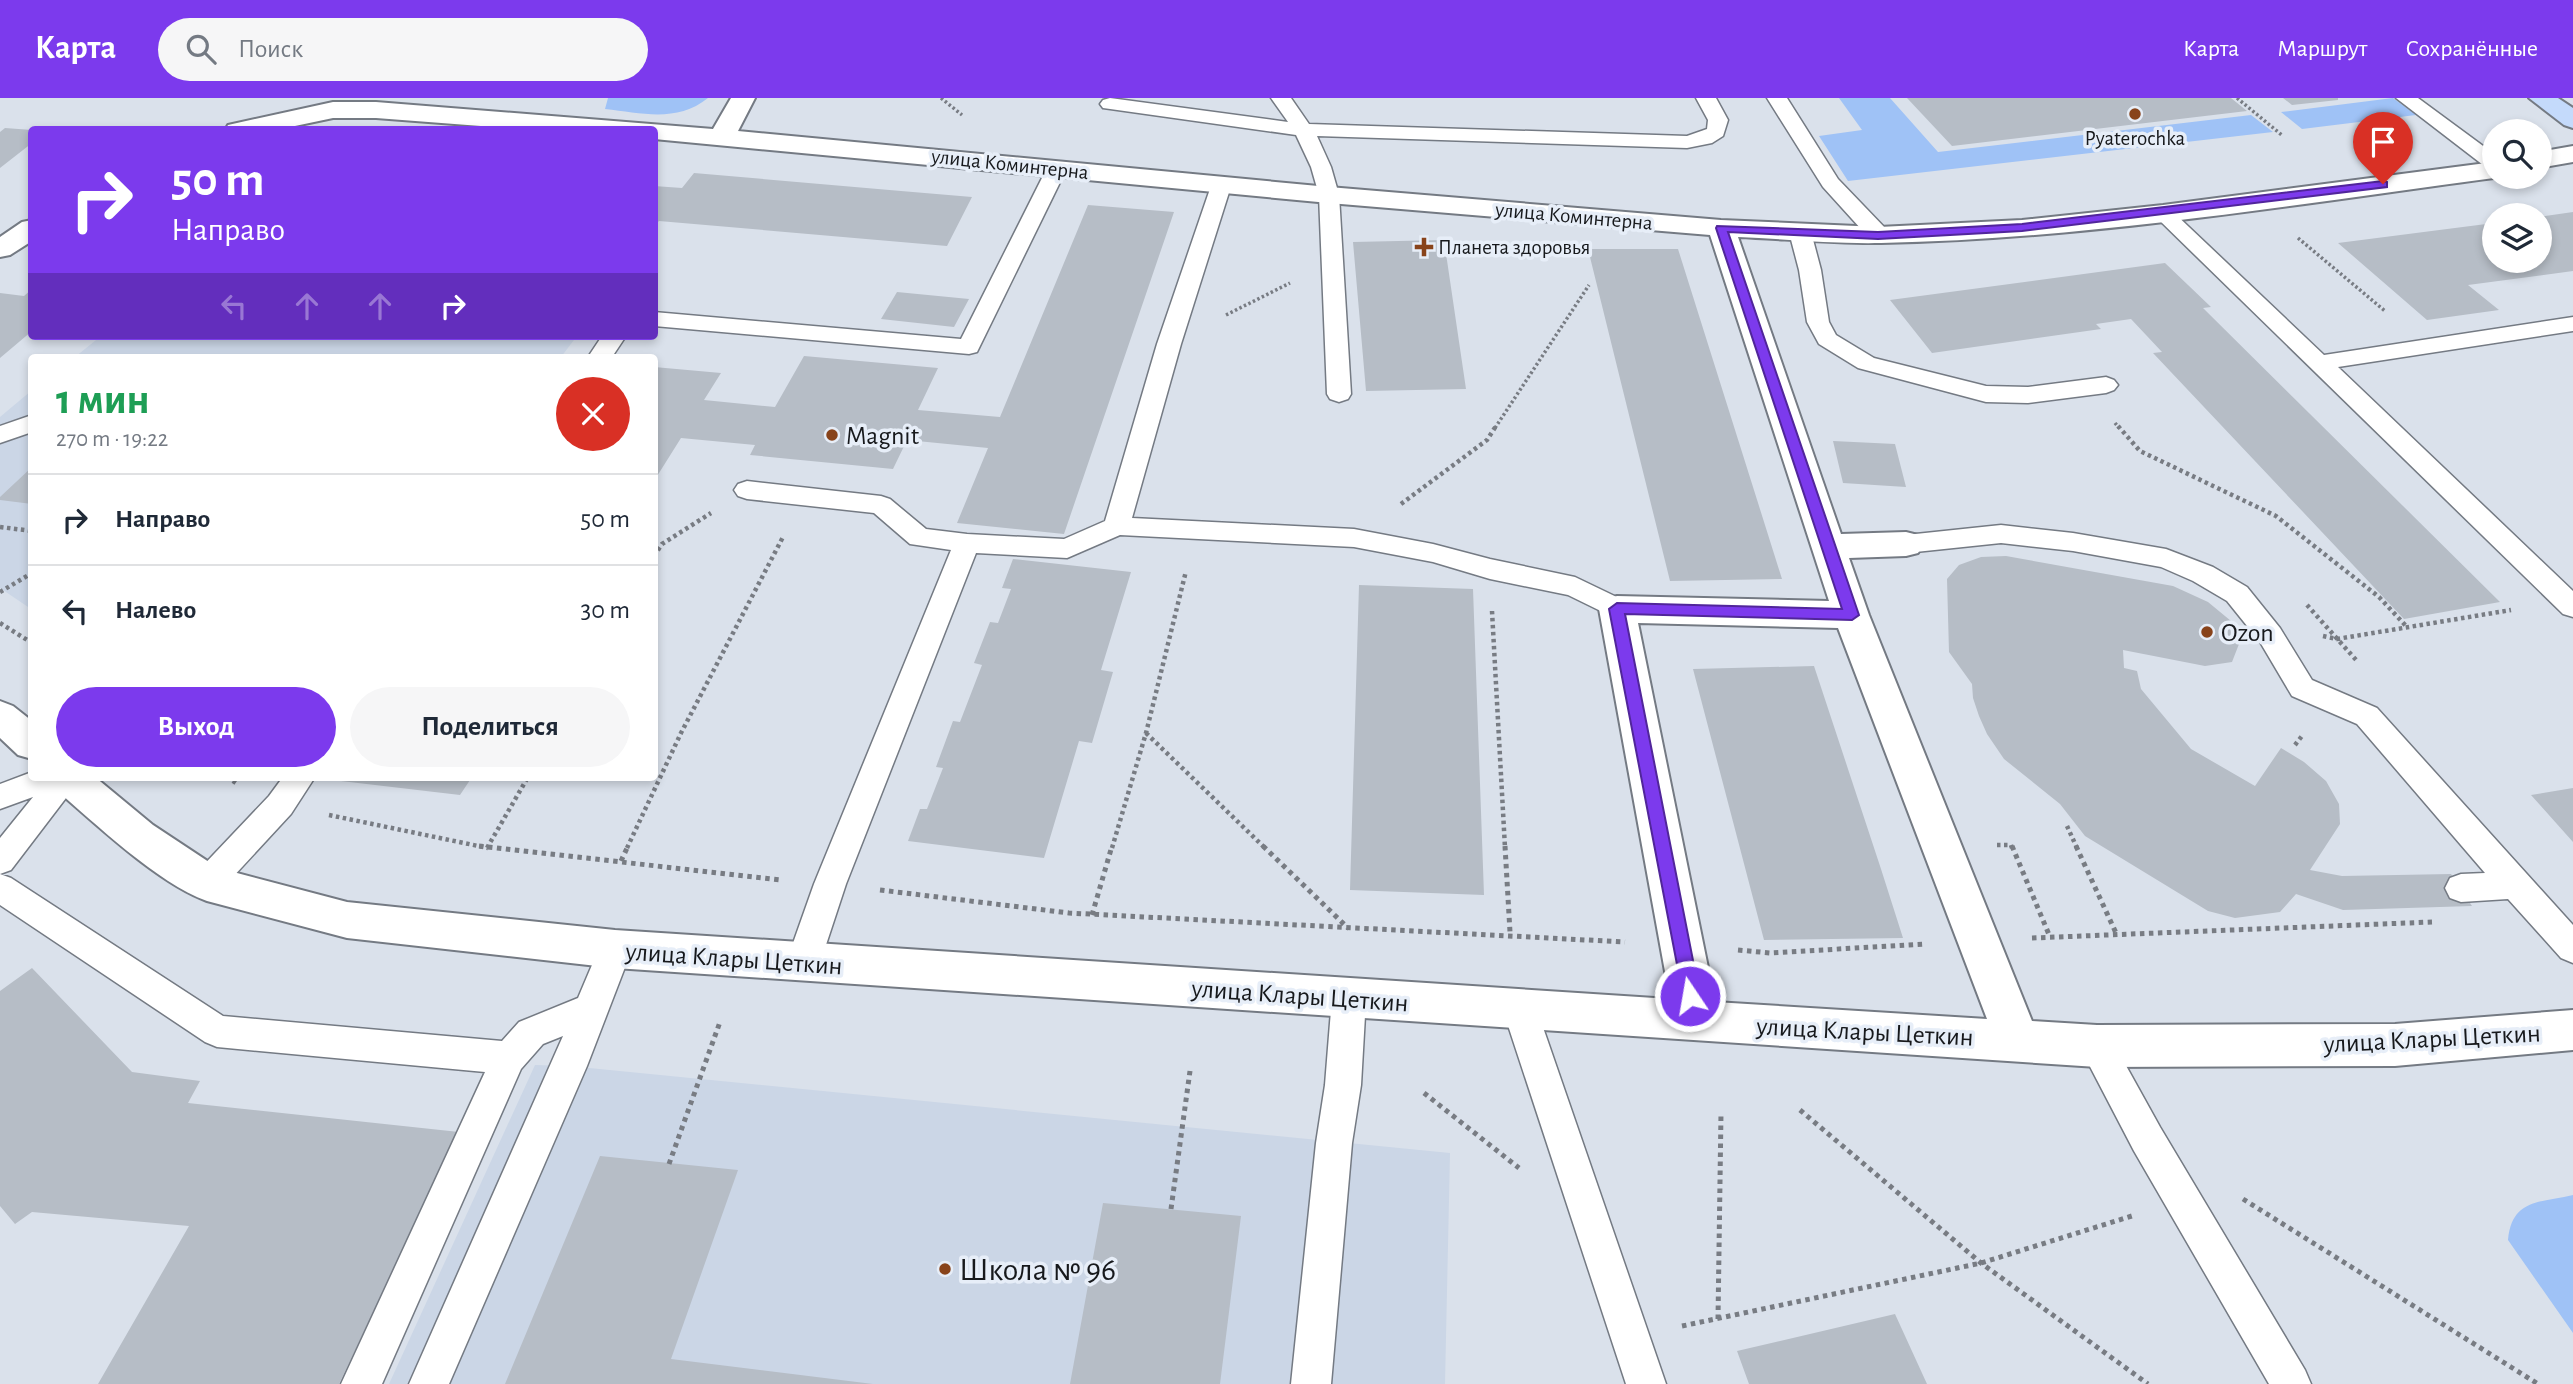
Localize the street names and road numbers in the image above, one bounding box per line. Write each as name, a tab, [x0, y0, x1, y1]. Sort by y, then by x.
street label: улица Коминтерна	[929, 146, 1090, 183]
street label: улица Коминтерна	[1493, 199, 1654, 234]
street label: улица Клары Цеткин	[624, 938, 843, 980]
street label: улица Клары Цеткин	[1190, 975, 1409, 1017]
street label: улица Клары Цеткин	[1755, 1013, 1974, 1051]
street label: улица Клары Цеткин	[2322, 1020, 2541, 1058]

